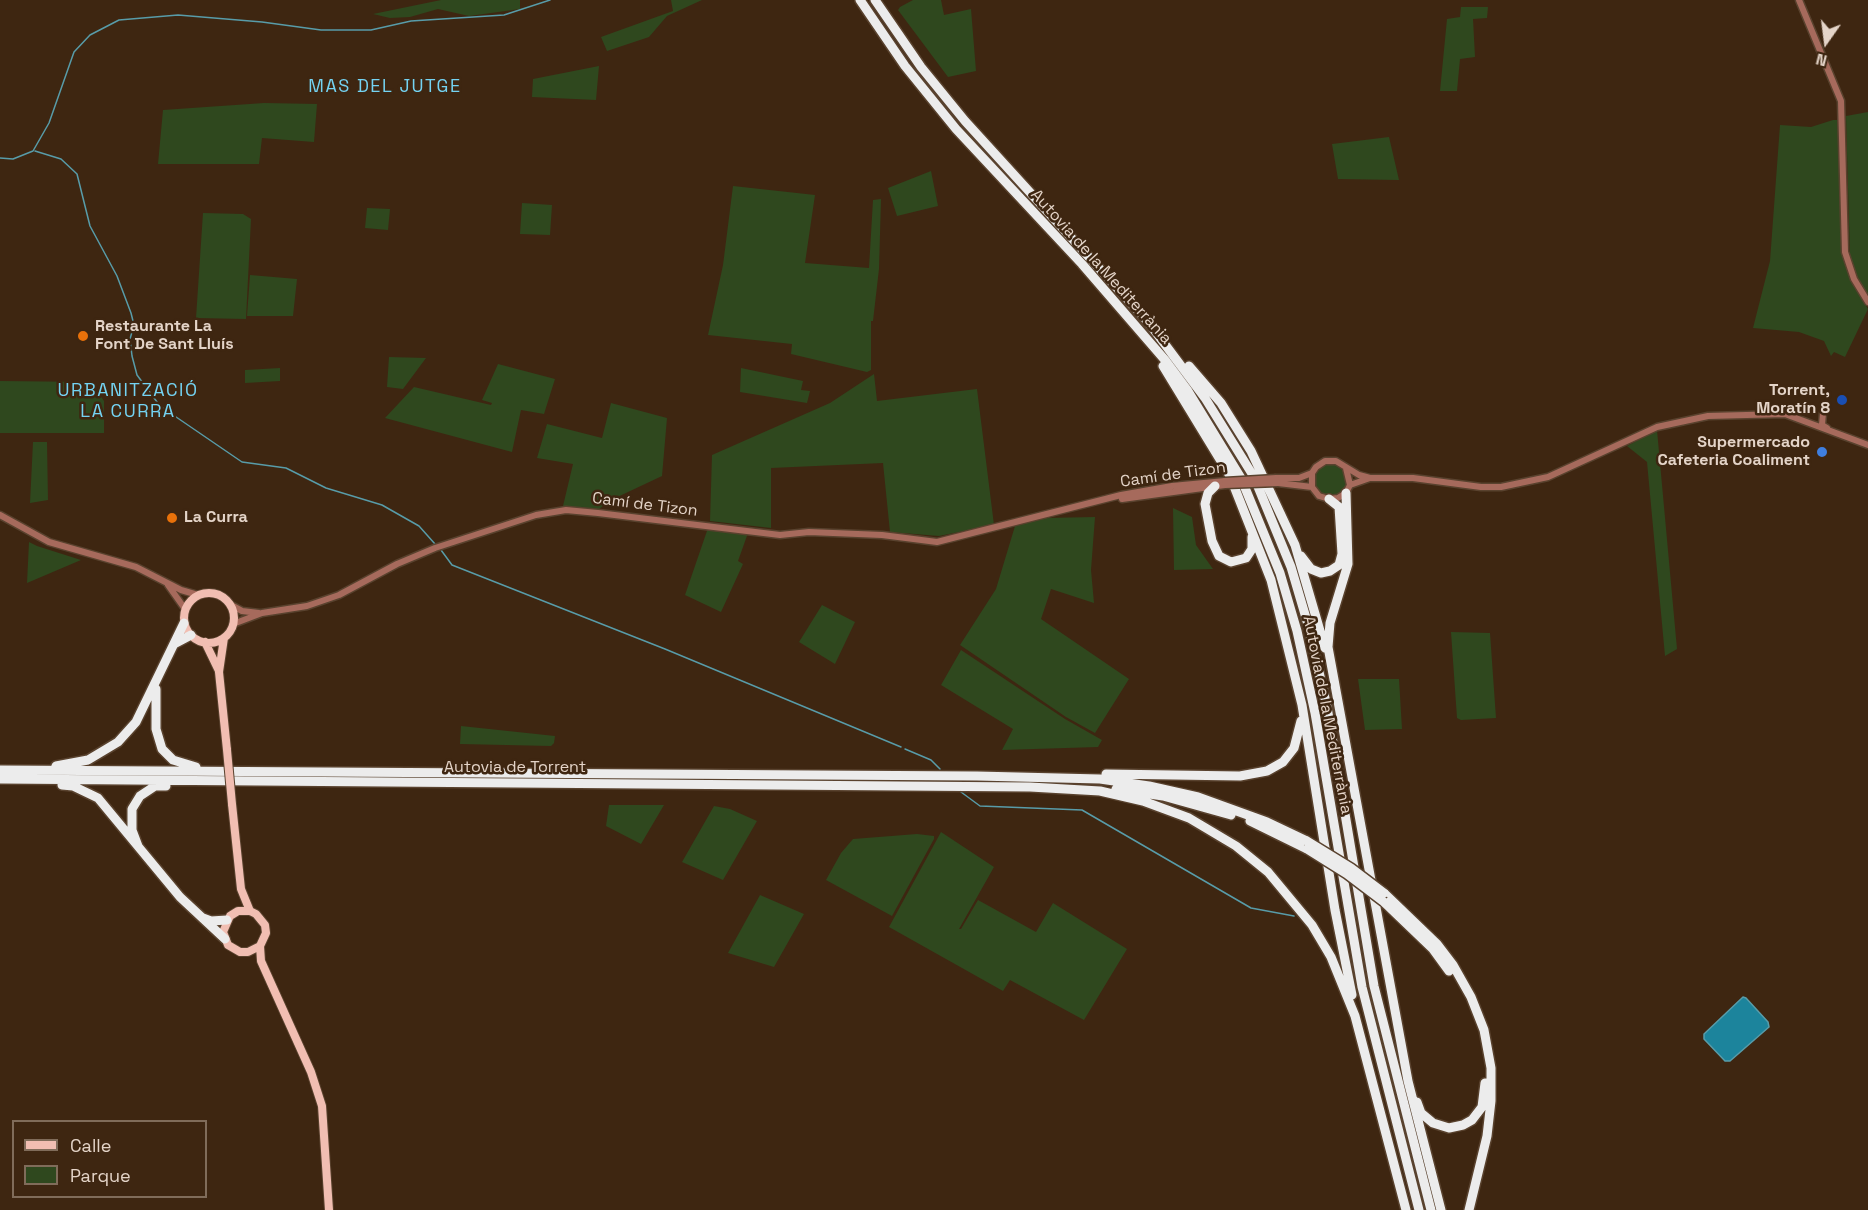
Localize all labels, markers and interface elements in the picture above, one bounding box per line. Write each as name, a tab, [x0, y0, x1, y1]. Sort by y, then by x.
north arrow	[1796, 12, 1856, 72]
text: N	[1814, 48, 1829, 71]
district label: MAS DEL JUTGE	[308, 76, 462, 98]
street label: Autovia de la Mediterrània	[1026, 186, 1176, 348]
place label: Restaurante La Font De Sant Lluís	[95, 317, 234, 355]
marker: Restaurante La Font De Sant Lluís	[76, 329, 90, 343]
district label: URBANITZACIÓ LA CURRA	[58, 380, 198, 422]
place label: Torrent, Moratín 8	[1756, 381, 1830, 419]
marker: Torrent, Moratín 8	[1835, 393, 1849, 407]
place label: Supermercado Cafeteria Coaliment	[1658, 433, 1810, 471]
marker: Supermercado Cafeteria Coaliment	[1815, 445, 1829, 459]
street label: Camí de Tizon	[1119, 458, 1227, 492]
street label: Camí de Tizon	[591, 489, 699, 521]
place label: La Curra	[184, 508, 248, 528]
marker: La Curra	[165, 511, 179, 525]
street label: Autovia de la Mediterrània	[1298, 614, 1356, 816]
street label: Autovia de Torrent	[444, 758, 586, 778]
legend	[12, 1120, 207, 1198]
text: Calle	[70, 1134, 111, 1157]
text: Parque	[70, 1164, 131, 1187]

